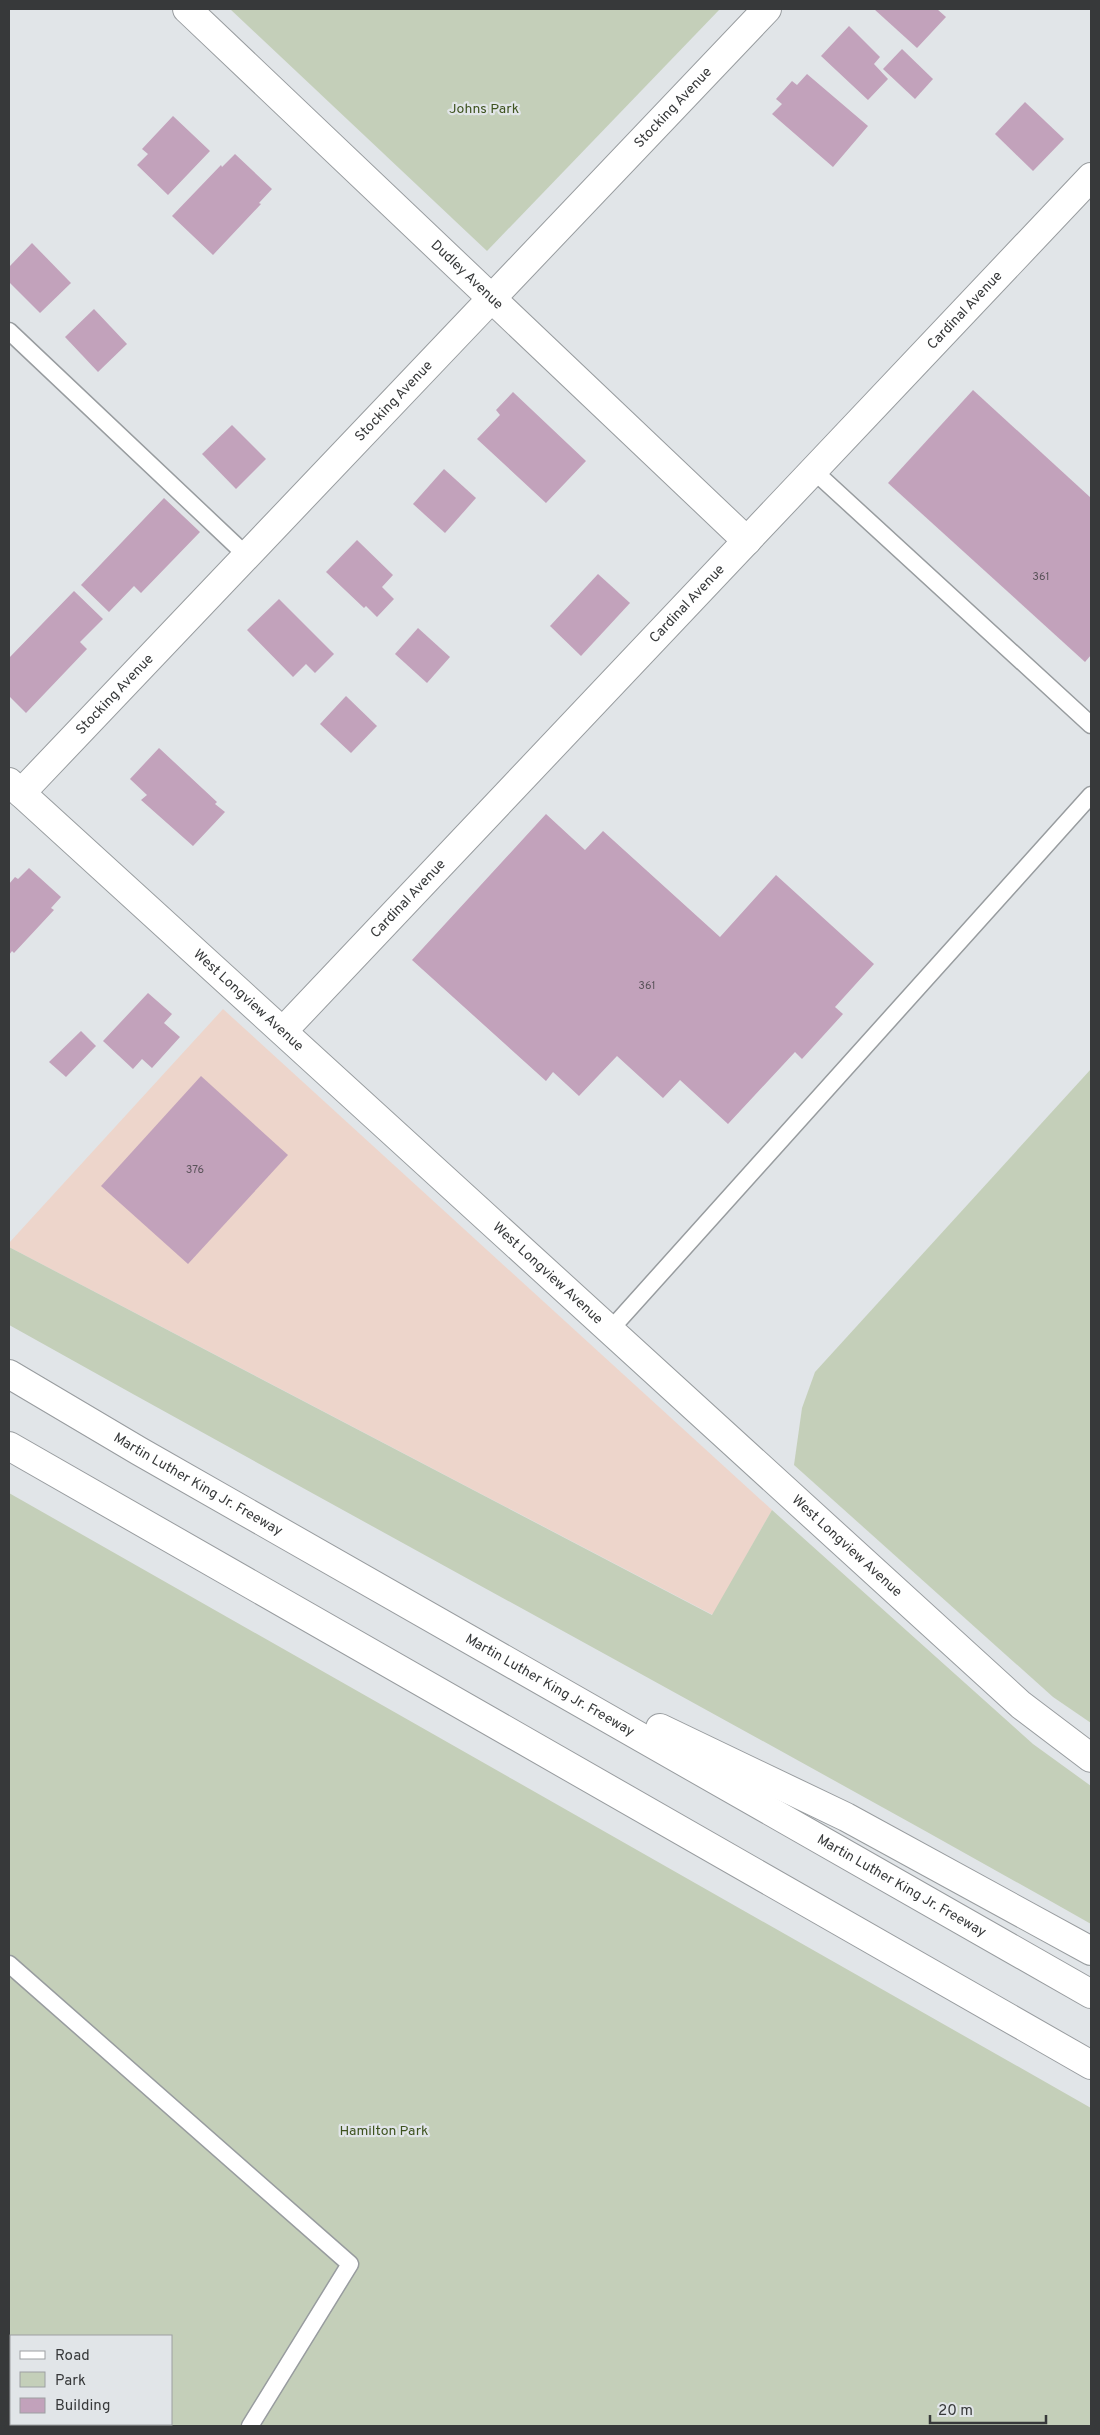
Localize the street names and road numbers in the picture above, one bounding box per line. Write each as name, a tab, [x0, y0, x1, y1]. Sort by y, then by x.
street label: Stocking Avenue	[631, 64, 715, 152]
street label: Dudley Avenue	[427, 237, 506, 313]
street label: Cardinal Avenue	[924, 268, 1006, 353]
street label: Stocking Avenue	[352, 357, 436, 445]
street label: Cardinal Avenue	[646, 561, 728, 647]
street label: Stocking Avenue	[72, 651, 157, 738]
street label: Cardinal Avenue	[367, 856, 449, 942]
street label: West Longview Avenue	[190, 946, 307, 1055]
street label: West Longview Avenue	[489, 1219, 606, 1328]
street label: Martin Luther King Jr. Freeway	[110, 1429, 286, 1540]
street label: West Longview Avenue	[788, 1492, 906, 1601]
street label: Martin Luther King Jr. Freeway	[462, 1630, 637, 1740]
street label: Martin Luther King Jr. Freeway	[814, 1831, 989, 1941]

